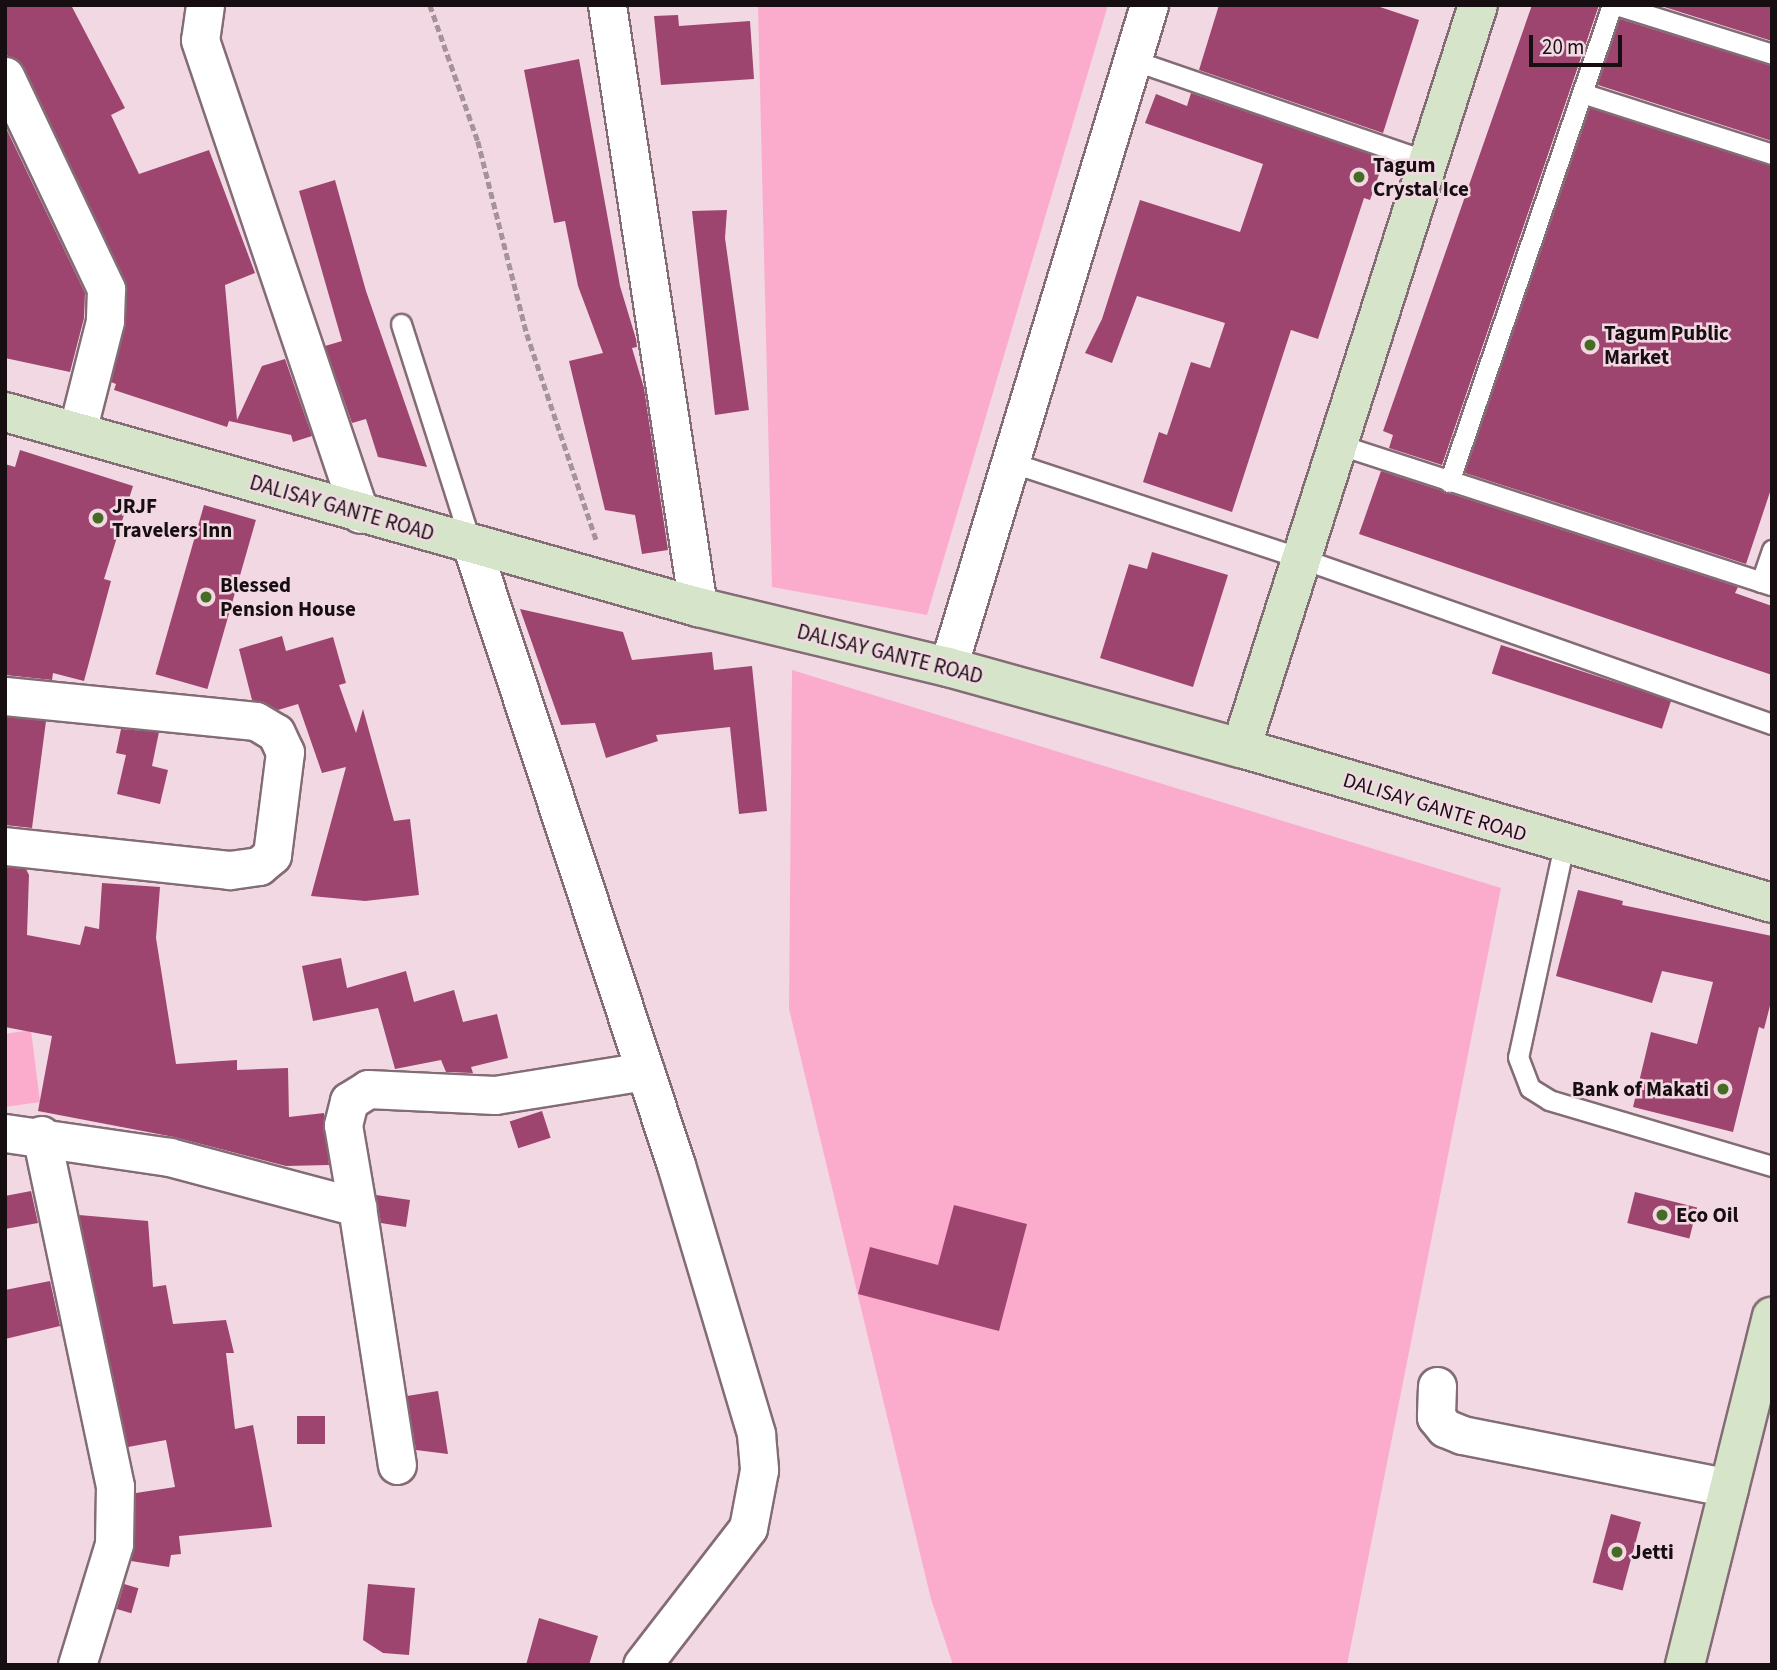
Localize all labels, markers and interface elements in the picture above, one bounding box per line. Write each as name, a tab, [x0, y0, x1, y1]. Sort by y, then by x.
scale bar	[1532, 21, 1625, 65]
text: 20 m	[1542, 32, 1584, 62]
place label: Tagum Crystal Ice	[1373, 152, 1469, 202]
marker: Tagum Crystal Ice	[1351, 169, 1367, 185]
place label: Tagum Public Market	[1604, 320, 1729, 370]
marker: Tagum Public Market	[1582, 337, 1598, 353]
street label: DALISAY GANTE ROAD	[247, 470, 437, 546]
place label: JRJF Travelers Inn	[112, 493, 232, 543]
marker: JRJF Travelers Inn	[90, 510, 106, 526]
place label: Blessed Pension House	[220, 572, 356, 622]
marker: Blessed Pension House	[198, 589, 214, 605]
street label: DALISAY GANTE ROAD	[794, 619, 986, 689]
street label: DALISAY GANTE ROAD	[1340, 767, 1530, 847]
place label: Bank of Makati	[1572, 1076, 1709, 1102]
marker: Bank of Makati	[1715, 1081, 1731, 1097]
place label: Eco Oil	[1676, 1202, 1739, 1228]
marker: Eco Oil	[1654, 1207, 1670, 1223]
place label: Jetti	[1631, 1539, 1674, 1565]
marker: Jetti	[1609, 1544, 1625, 1560]

